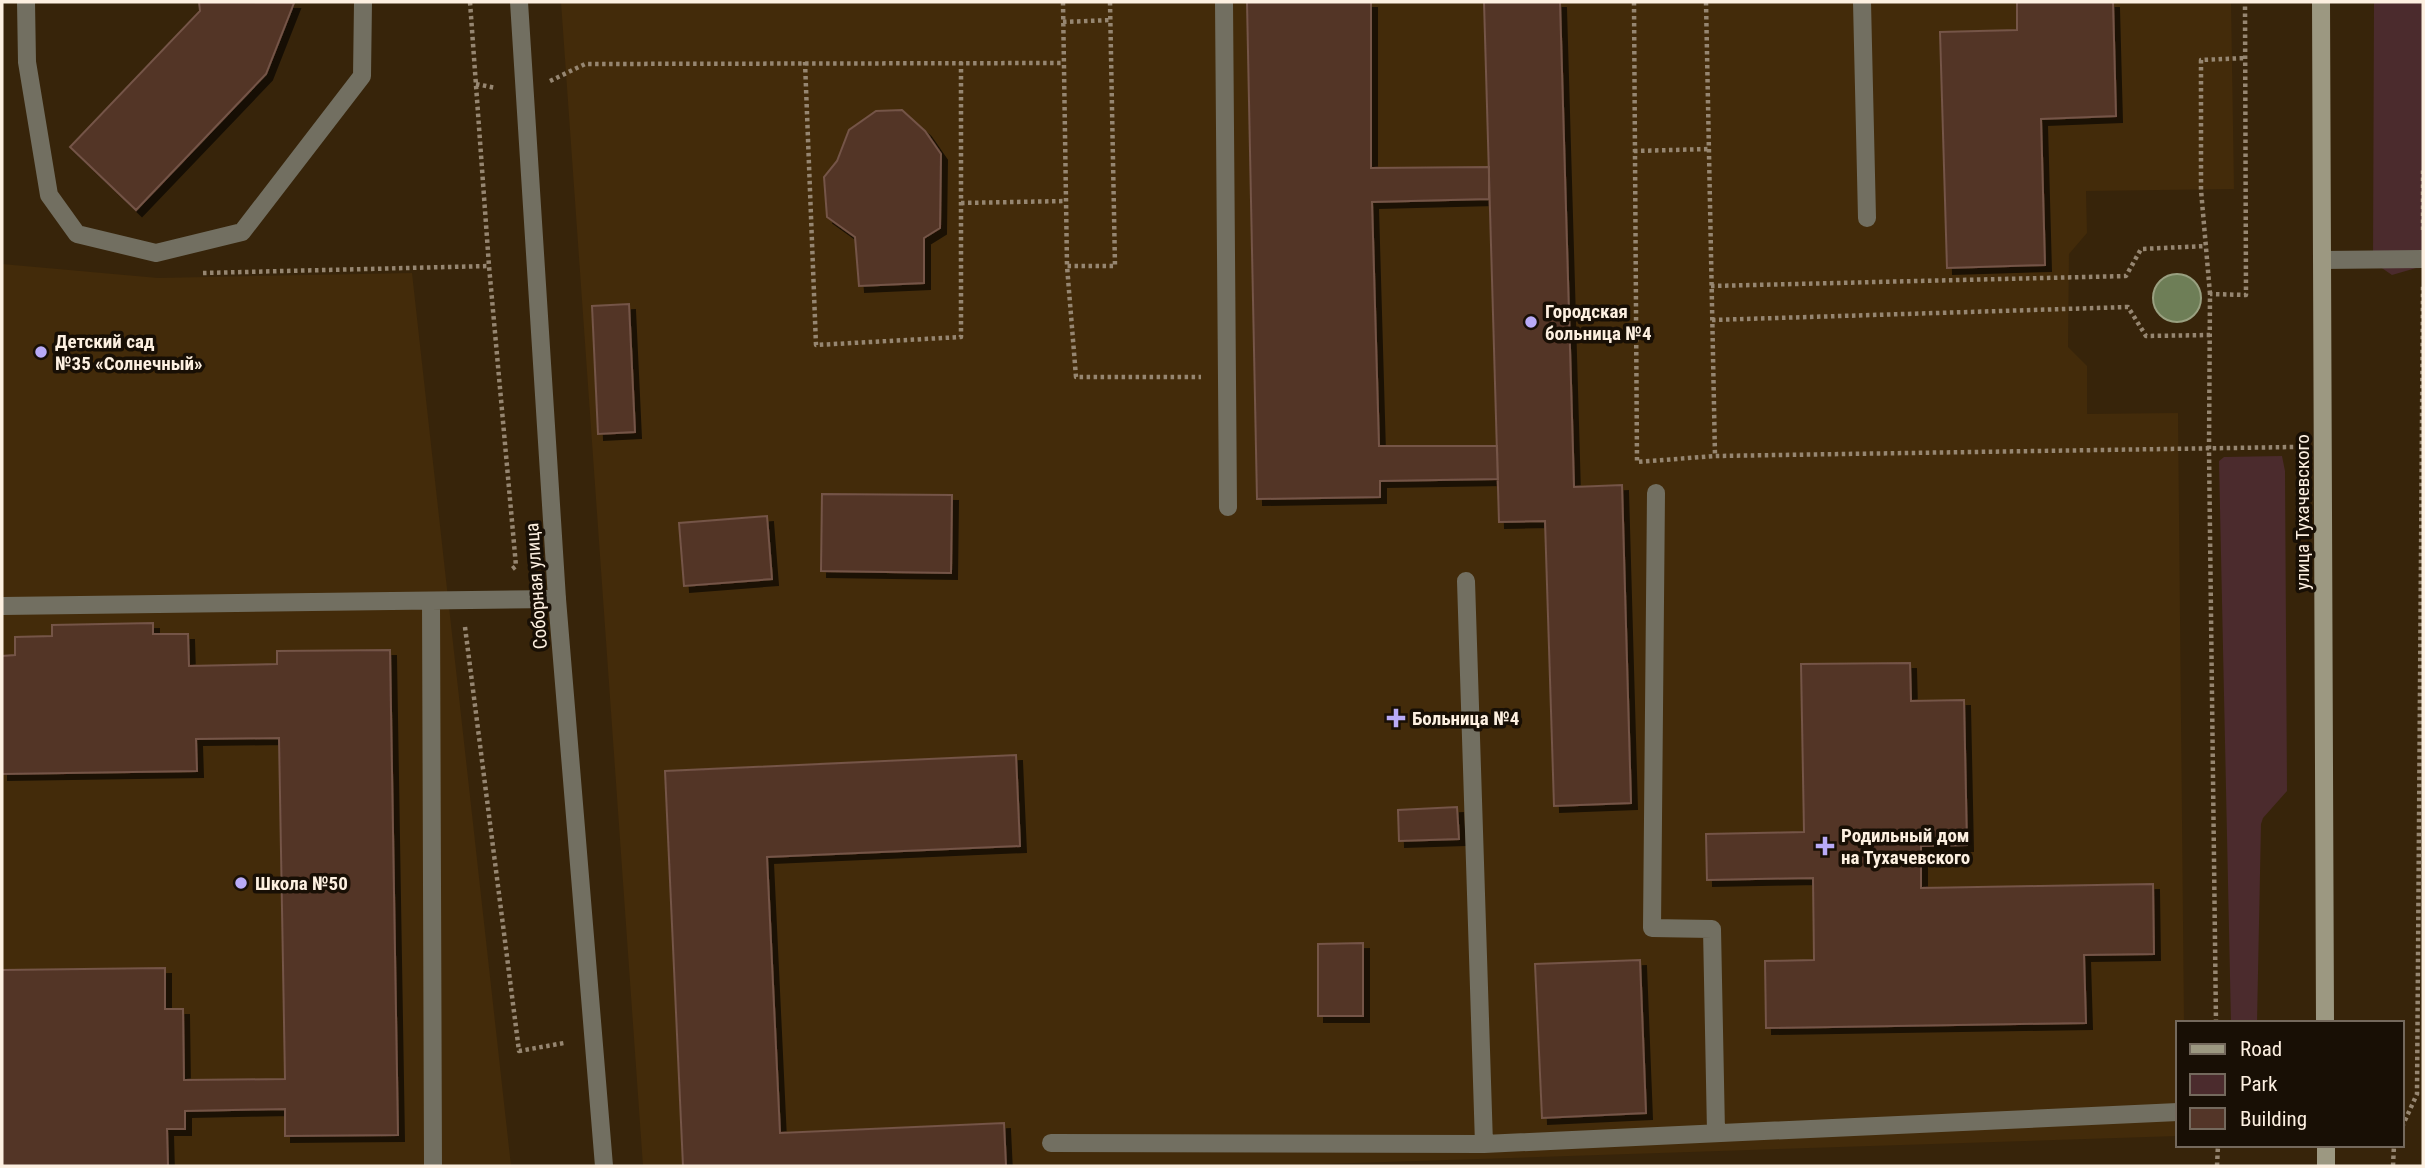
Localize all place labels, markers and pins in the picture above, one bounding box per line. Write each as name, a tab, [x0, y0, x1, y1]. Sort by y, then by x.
place label: Городская больница №4	[1545, 300, 1652, 345]
marker: Городская больница №4	[1523, 314, 1539, 330]
place label: Детский сад №35 «Солнечный»	[55, 330, 203, 375]
marker: Детский сад №35 «Солнечный»	[33, 344, 49, 360]
place label: Больница №4	[1412, 707, 1519, 730]
marker: Больница №4	[1386, 708, 1406, 728]
place label: Родильный дом на Тухачевского	[1841, 824, 1970, 869]
marker: Родильный дом на Тухачевского	[1815, 836, 1835, 856]
place label: Школа №50	[255, 872, 348, 895]
marker: Школа №50	[233, 875, 249, 891]

